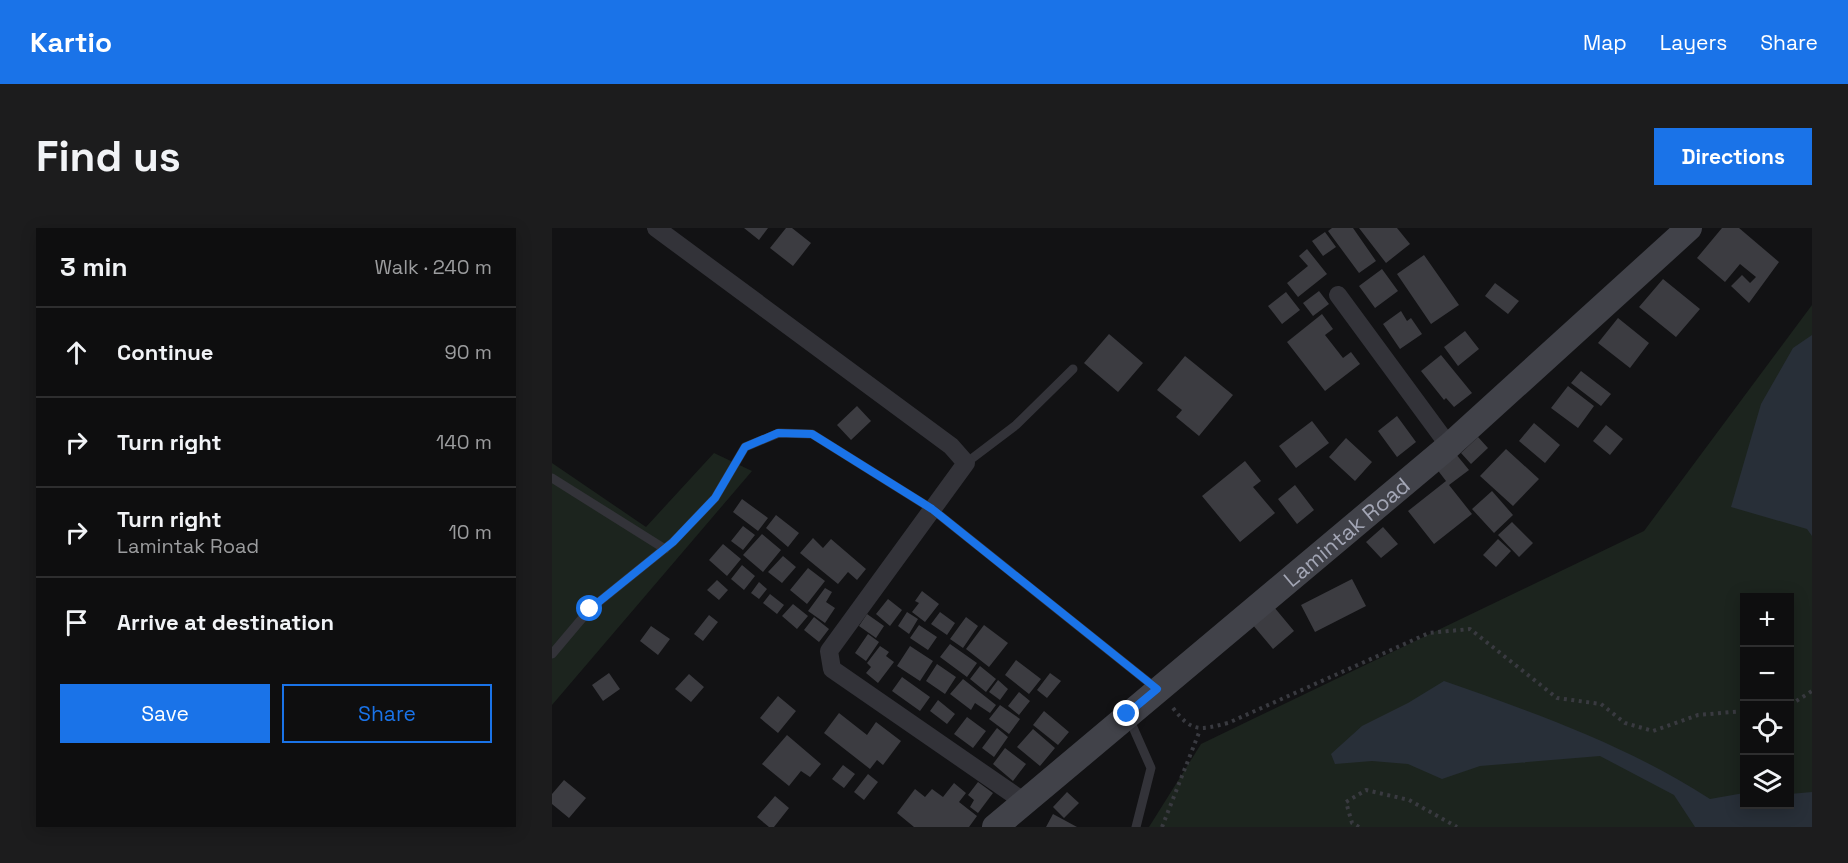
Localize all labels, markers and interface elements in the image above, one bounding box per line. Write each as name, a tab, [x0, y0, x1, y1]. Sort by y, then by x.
text: Kartio	[30, 24, 112, 60]
text: Map	[1583, 29, 1627, 56]
text: Layers	[1660, 29, 1727, 56]
text: Share	[1760, 29, 1818, 56]
button: Directions	[1654, 128, 1812, 185]
text: Find us	[36, 130, 181, 183]
text: 3 min	[60, 250, 128, 284]
text: Walk · 240 m	[374, 254, 492, 280]
icon: ahead	[60, 336, 93, 369]
text: Continue	[117, 338, 213, 366]
text: 90 m	[445, 339, 492, 365]
icon: right	[60, 426, 93, 459]
text: Turn right	[117, 428, 222, 456]
text: 140 m	[436, 429, 492, 455]
street label: Lamintak Road	[1278, 471, 1416, 593]
text: Turn right	[117, 505, 222, 533]
icon: right	[60, 516, 93, 549]
text: 10 m	[448, 519, 492, 545]
text: Lamintak Road	[117, 533, 259, 559]
map controls	[1740, 593, 1794, 809]
button: +	[1740, 593, 1794, 647]
route start	[576, 595, 602, 621]
icon: arrive	[60, 606, 93, 639]
text: Arrive at destination	[117, 608, 334, 636]
button: −	[1740, 647, 1794, 701]
button: Save	[60, 684, 270, 743]
button: Share	[282, 684, 492, 743]
route end	[1113, 700, 1139, 726]
button: locate	[1740, 701, 1794, 755]
button: layers	[1740, 755, 1794, 809]

